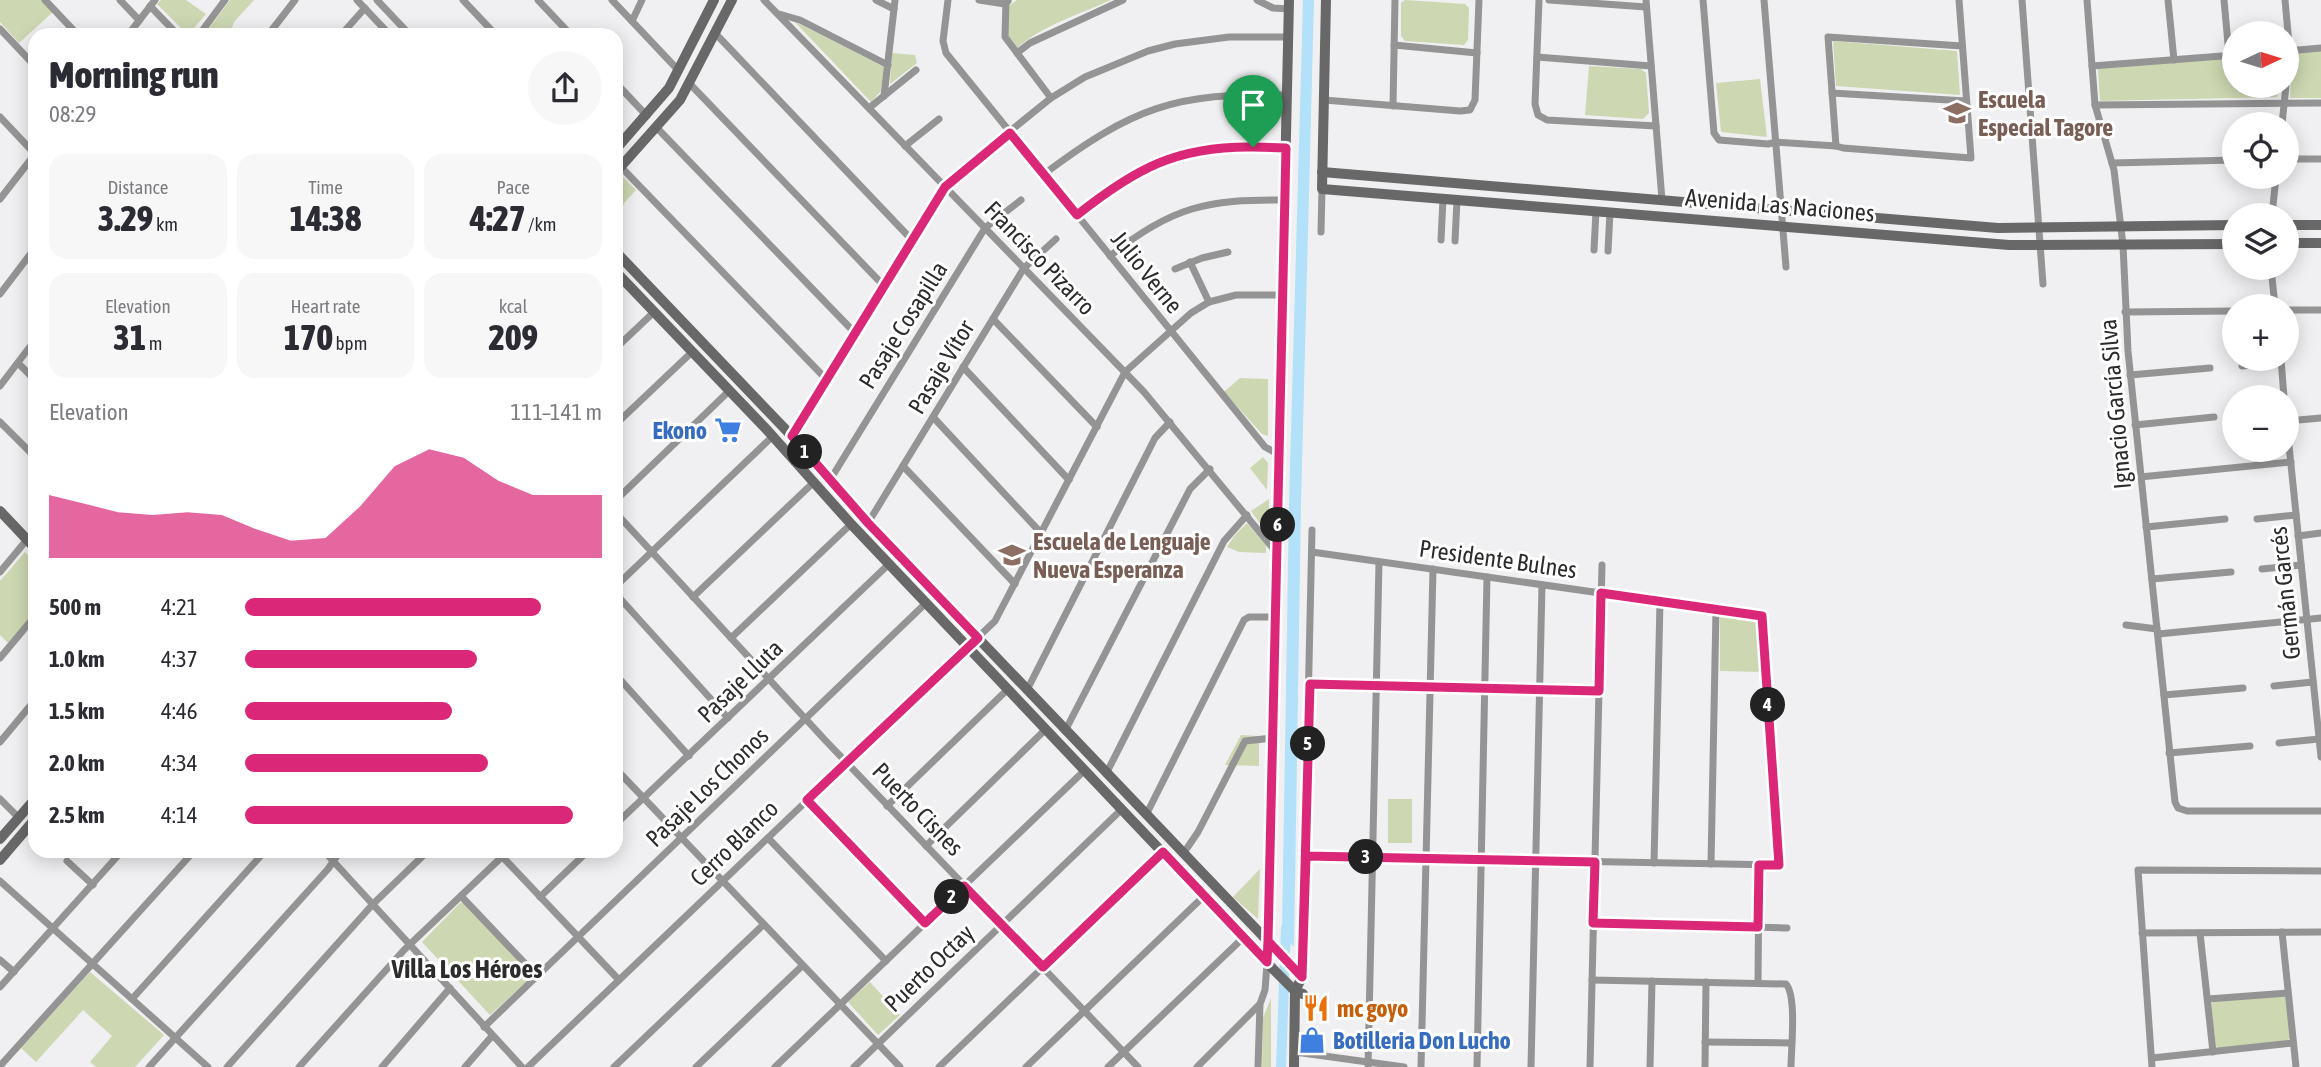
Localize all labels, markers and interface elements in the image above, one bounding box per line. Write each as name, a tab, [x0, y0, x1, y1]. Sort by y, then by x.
north arrow	[2222, 21, 2300, 98]
map controls	[2222, 21, 2299, 462]
button: share	[528, 51, 602, 125]
text: Morning run	[49, 53, 219, 96]
pin	[1223, 75, 1283, 147]
icon: arrive	[1234, 86, 1272, 124]
place label: Escuela Especial Tagore	[1978, 86, 2113, 141]
school or university icon: Escuela Especial Tagore	[1942, 98, 1972, 128]
text: 08:29	[49, 101, 96, 127]
button: locate	[2222, 112, 2299, 189]
text: Distance	[107, 176, 168, 198]
text: Time	[308, 176, 343, 198]
text: Pace	[496, 176, 530, 198]
street label: Avenida Las Naciones	[1684, 183, 1876, 227]
street label: Francisco Pizarro	[979, 196, 1101, 320]
text: 3.29	[98, 198, 153, 238]
text: 14:38	[289, 198, 362, 238]
text: 4:27	[470, 198, 525, 238]
button: layers	[2222, 203, 2299, 280]
text: km	[153, 213, 178, 235]
text: /km	[525, 213, 557, 235]
street label: Julio Verne	[1106, 226, 1188, 318]
street label: Pasaje Cosapilla	[853, 257, 953, 393]
button: +	[2222, 294, 2299, 371]
text: Elevation	[105, 295, 171, 317]
text: Heart rate	[291, 295, 360, 317]
text: kcal	[499, 295, 528, 317]
street label: Pasaje Vítor	[903, 315, 980, 419]
text: 31	[113, 317, 146, 357]
text: 170	[284, 317, 333, 357]
text: 209	[488, 317, 538, 357]
street label: Ignacio García Silva	[2094, 318, 2136, 490]
text: m	[146, 332, 162, 354]
text: bpm	[333, 332, 367, 354]
button: −	[2222, 385, 2299, 462]
text: Elevation	[49, 399, 129, 425]
text: 111–141 m	[511, 399, 602, 425]
supermarket icon: Ekono	[713, 415, 743, 445]
place label: Ekono	[652, 417, 707, 444]
pin: 1	[788, 434, 822, 470]
text: 1	[800, 440, 809, 462]
pin: 6	[1260, 508, 1296, 542]
text: 6	[1273, 513, 1282, 535]
street label: Germán Garcés	[2265, 525, 2305, 661]
place label: Escuela de Lenguaje Nueva Esperanza	[1033, 528, 1211, 583]
street label: Presidente Bulnes	[1417, 535, 1579, 583]
school or university icon: Escuela de Lenguaje Nueva Esperanza	[997, 540, 1027, 570]
text: 500 m	[49, 594, 101, 620]
text: 4:21	[161, 594, 198, 620]
street label: Pasaje Lluta	[692, 634, 788, 728]
text: 1.0 km	[49, 646, 105, 672]
text: 4:37	[161, 646, 198, 672]
pin: 4	[1750, 688, 1786, 722]
text: 4	[1763, 693, 1772, 715]
text: 1.5 km	[49, 698, 105, 724]
text: 4:46	[161, 698, 198, 724]
street label: Pasaje Los Chonos	[640, 722, 774, 852]
pin: 5	[1290, 726, 1326, 762]
text: 5	[1303, 732, 1312, 754]
text: 2.0 km	[49, 750, 105, 776]
text: 4:34	[161, 750, 198, 776]
street label: Puerto Cisnes	[867, 757, 969, 861]
street label: Cerro Blanco	[685, 795, 783, 891]
text: 2.5 km	[49, 802, 105, 828]
text: 4:14	[161, 802, 198, 828]
pin: 3	[1348, 840, 1384, 874]
text: 3	[1361, 845, 1370, 867]
pin: 2	[934, 880, 970, 914]
text: 2	[947, 885, 956, 907]
street label: Puerto Octay	[879, 919, 979, 1017]
district label: Villa Los Héroes	[391, 954, 542, 984]
restaurant icon: mc goyo	[1301, 993, 1331, 1023]
place label: mc goyo	[1337, 995, 1408, 1022]
shop icon: Botilleria Don Lucho	[1297, 1025, 1327, 1055]
place label: Botilleria Don Lucho	[1333, 1027, 1511, 1054]

